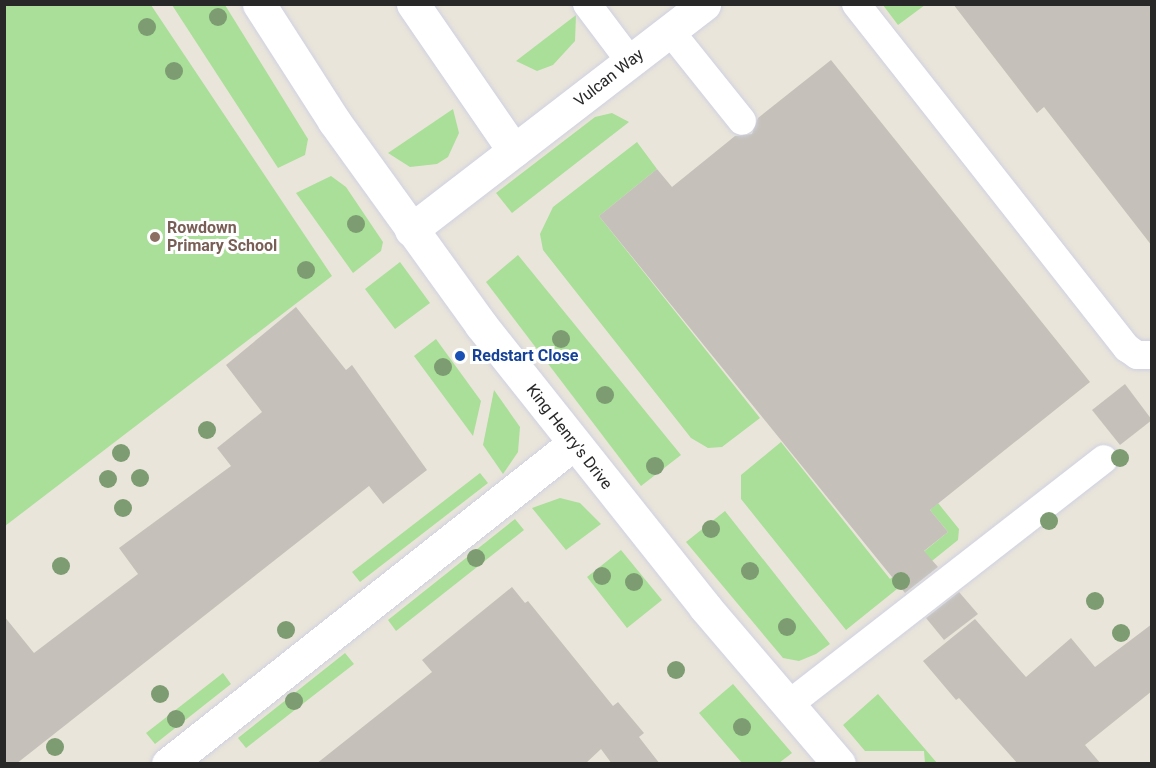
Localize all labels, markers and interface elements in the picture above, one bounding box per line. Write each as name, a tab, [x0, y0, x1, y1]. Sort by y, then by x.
street label: Vulcan Way	[571, 45, 647, 111]
place label: Rowdown Primary School	[167, 218, 277, 256]
marker: Rowdown Primary School	[148, 230, 162, 244]
place label: Redstart Close	[472, 346, 578, 366]
marker: Redstart Close	[453, 349, 467, 363]
street label: King Henry's Drive	[522, 381, 616, 493]

